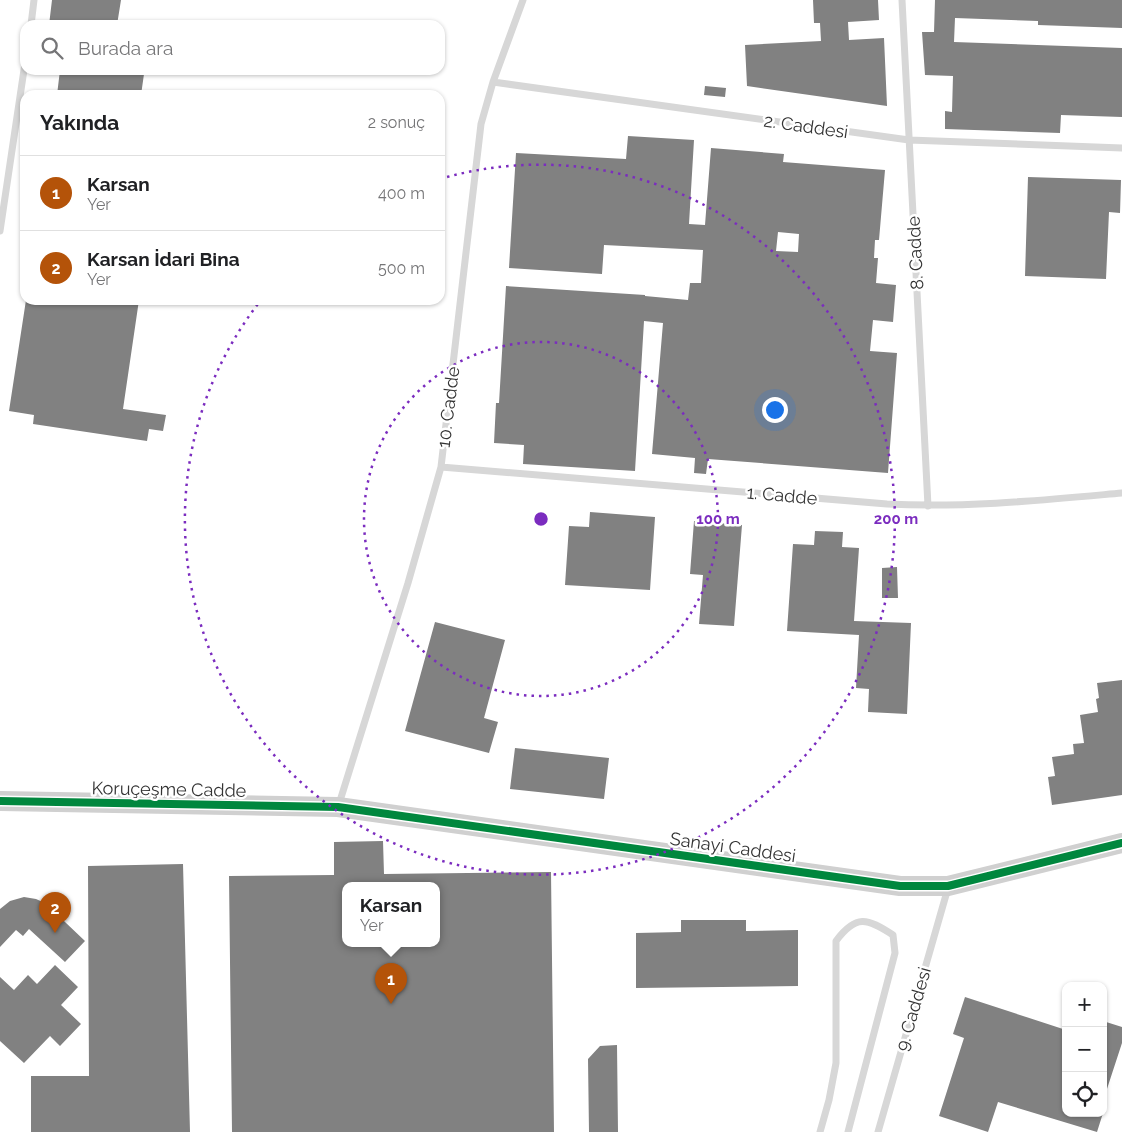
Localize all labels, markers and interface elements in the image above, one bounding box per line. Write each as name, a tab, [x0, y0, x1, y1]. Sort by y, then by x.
search box	[20, 20, 445, 75]
icon: search	[38, 34, 66, 62]
text: Burada ara	[78, 37, 173, 59]
text: Yakında	[40, 110, 119, 135]
street label: 2. Caddesi	[762, 110, 850, 142]
text: 2 sonuç	[368, 113, 425, 132]
text: Karsan	[87, 173, 150, 195]
text: 1	[52, 184, 60, 203]
text: 400 m	[378, 184, 425, 203]
text: Yer	[87, 195, 111, 214]
street label: 8. Cadde	[903, 215, 927, 290]
text: Karsan İdari Bina	[87, 248, 240, 270]
text: 2	[51, 259, 61, 278]
text: 500 m	[378, 259, 425, 278]
text: Yer	[87, 270, 111, 289]
street label: 10. Cadde	[433, 365, 463, 449]
your location	[762, 397, 788, 423]
street label: 1. Cadde	[746, 481, 819, 509]
centre of rings	[532, 510, 550, 528]
text: 100 m	[696, 510, 740, 528]
text: 200 m	[874, 510, 918, 528]
street label: Koruçeşme Cadde	[92, 777, 247, 801]
street label: Sanayi Caddesi	[669, 828, 797, 866]
popup	[342, 882, 440, 947]
pin: 2	[39, 892, 71, 933]
text: Karsan	[360, 894, 422, 916]
text: Yer	[360, 916, 384, 935]
pin: 1	[375, 963, 407, 1004]
street label: 9. Caddesi	[891, 965, 935, 1053]
map controls	[1062, 982, 1107, 1117]
button: +	[1062, 982, 1107, 1027]
button: −	[1062, 1027, 1107, 1072]
button: locate	[1062, 1072, 1107, 1117]

